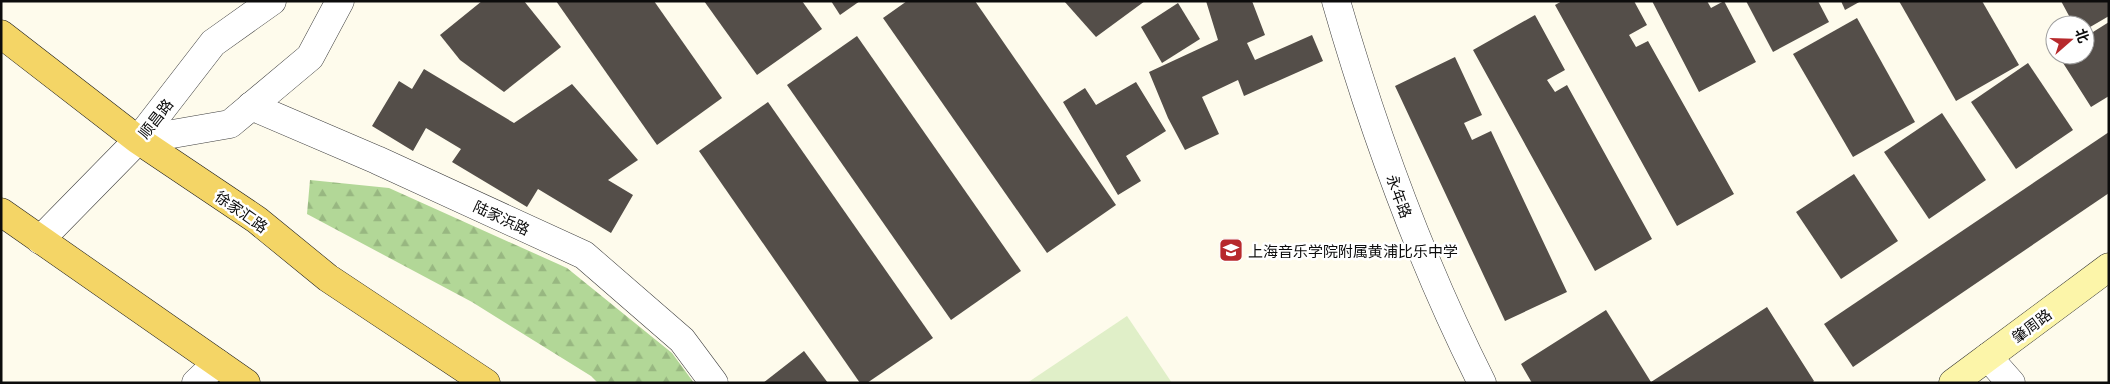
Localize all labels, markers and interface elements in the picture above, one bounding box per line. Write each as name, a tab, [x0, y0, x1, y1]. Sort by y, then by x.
north arrow	[2045, 15, 2095, 65]
text: 北	[2071, 25, 2095, 45]
street label: 顺昌路	[133, 94, 177, 142]
street label: 永年路	[1382, 171, 1418, 221]
street label: 徐家汇路	[211, 185, 273, 237]
street label: 陆家浜路	[470, 195, 534, 239]
school or university icon: 上海音乐学院附属黄浦比乐中学	[1218, 237, 1244, 263]
place label: 上海音乐学院附属黄浦比乐中学	[1248, 240, 1458, 261]
street label: 肇周路	[2007, 303, 2055, 347]

